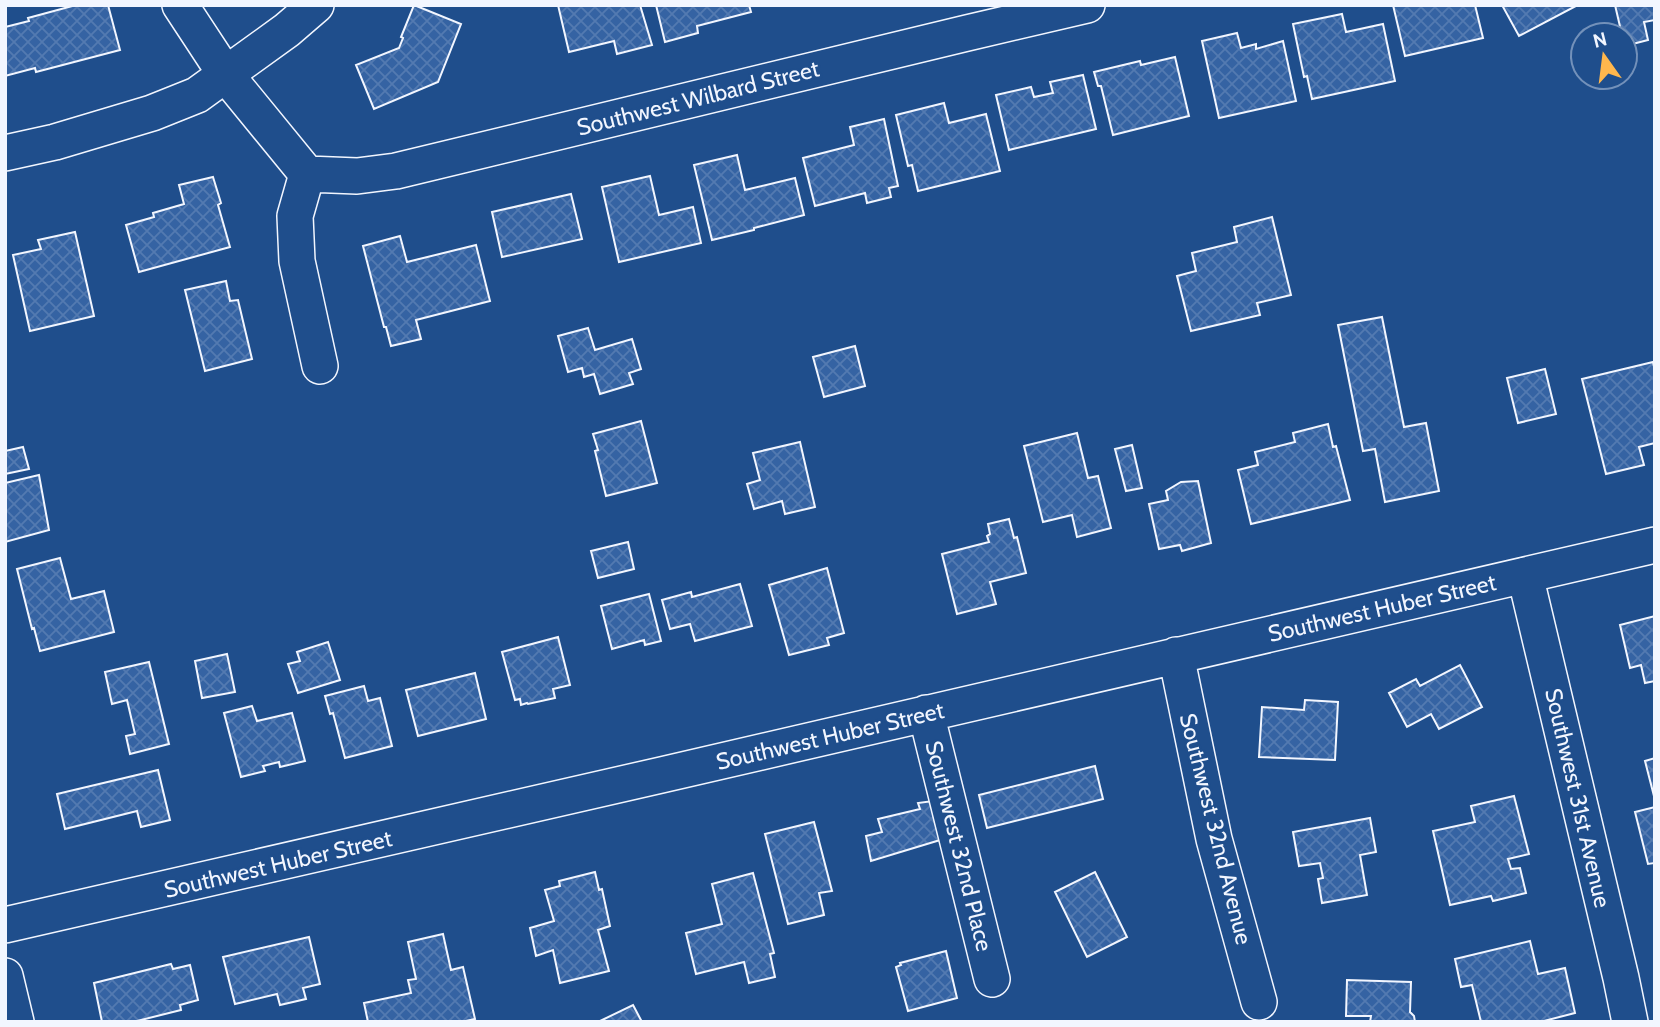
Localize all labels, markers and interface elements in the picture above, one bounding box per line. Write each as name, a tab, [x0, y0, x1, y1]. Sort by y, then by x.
north arrow	[1569, 21, 1639, 91]
text: N	[1591, 27, 1609, 53]
street label: Southwest Wilbard Street	[574, 54, 822, 142]
street label: Southwest Huber Street	[1265, 568, 1499, 648]
street label: Southwest 31st Avenue	[1539, 686, 1617, 911]
street label: Southwest Huber Street	[713, 696, 947, 776]
street label: Southwest 32nd Avenue	[1174, 711, 1258, 948]
street label: Southwest 32nd Place	[919, 738, 999, 954]
street label: Southwest Huber Street	[161, 824, 395, 904]

